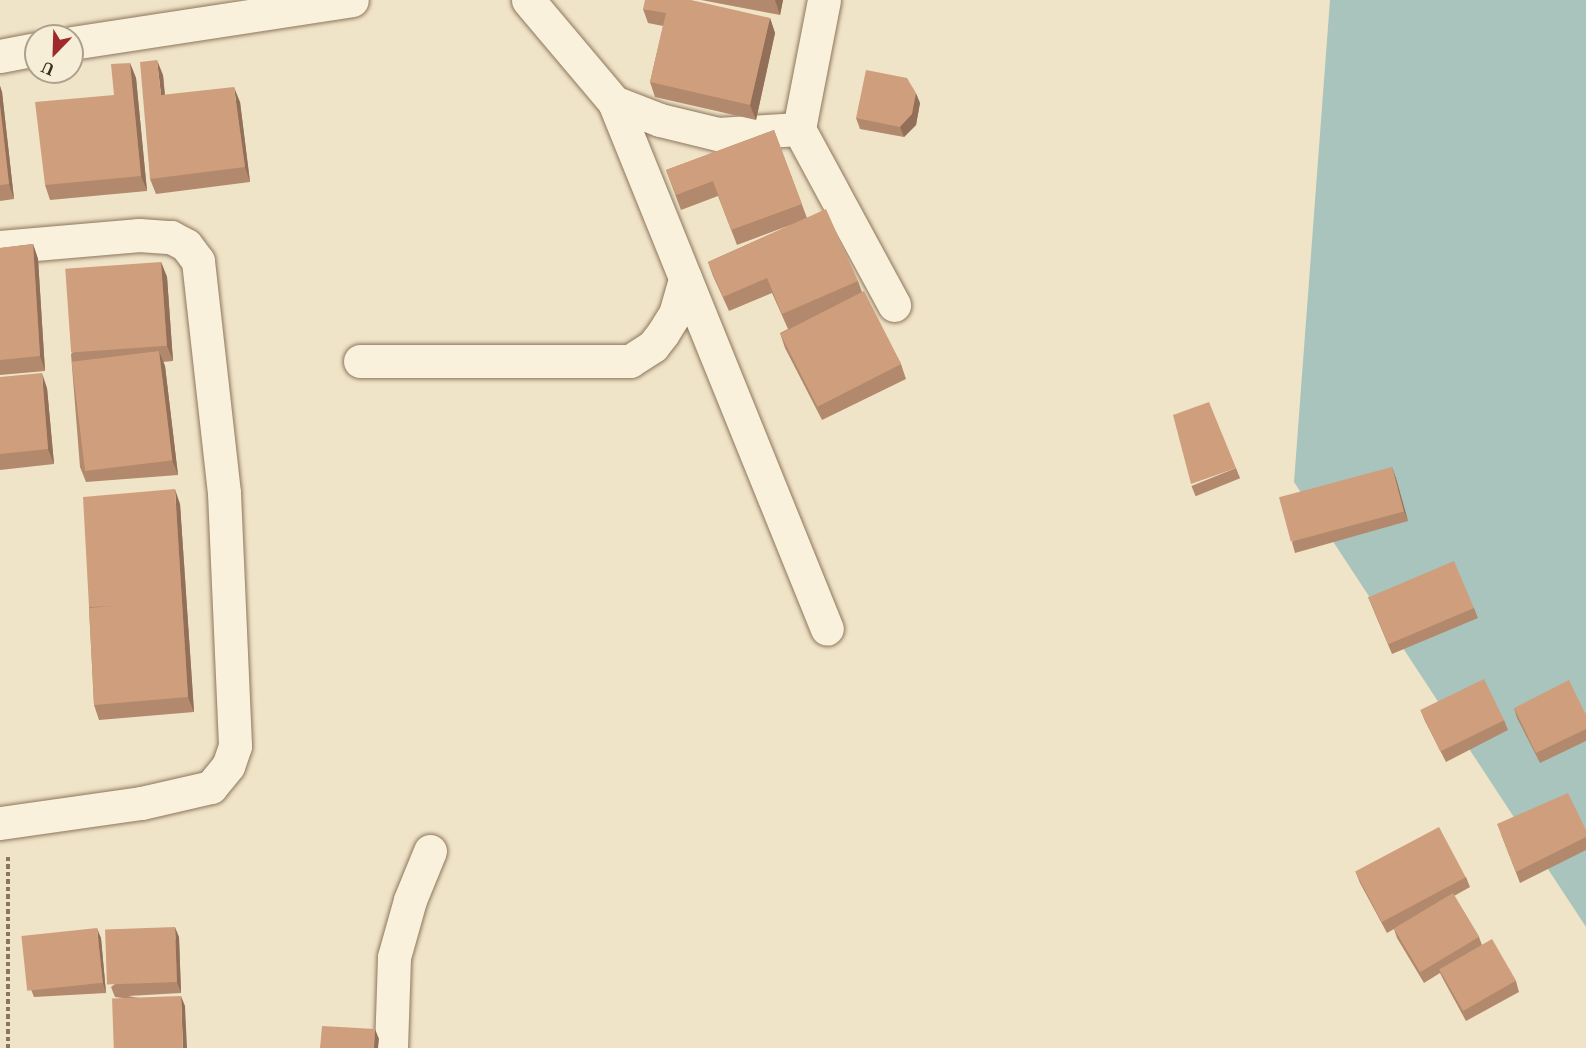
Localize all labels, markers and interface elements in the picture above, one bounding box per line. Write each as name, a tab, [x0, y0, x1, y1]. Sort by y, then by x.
north arrow	[24, 24, 84, 84]
text: U	[38, 56, 58, 81]

